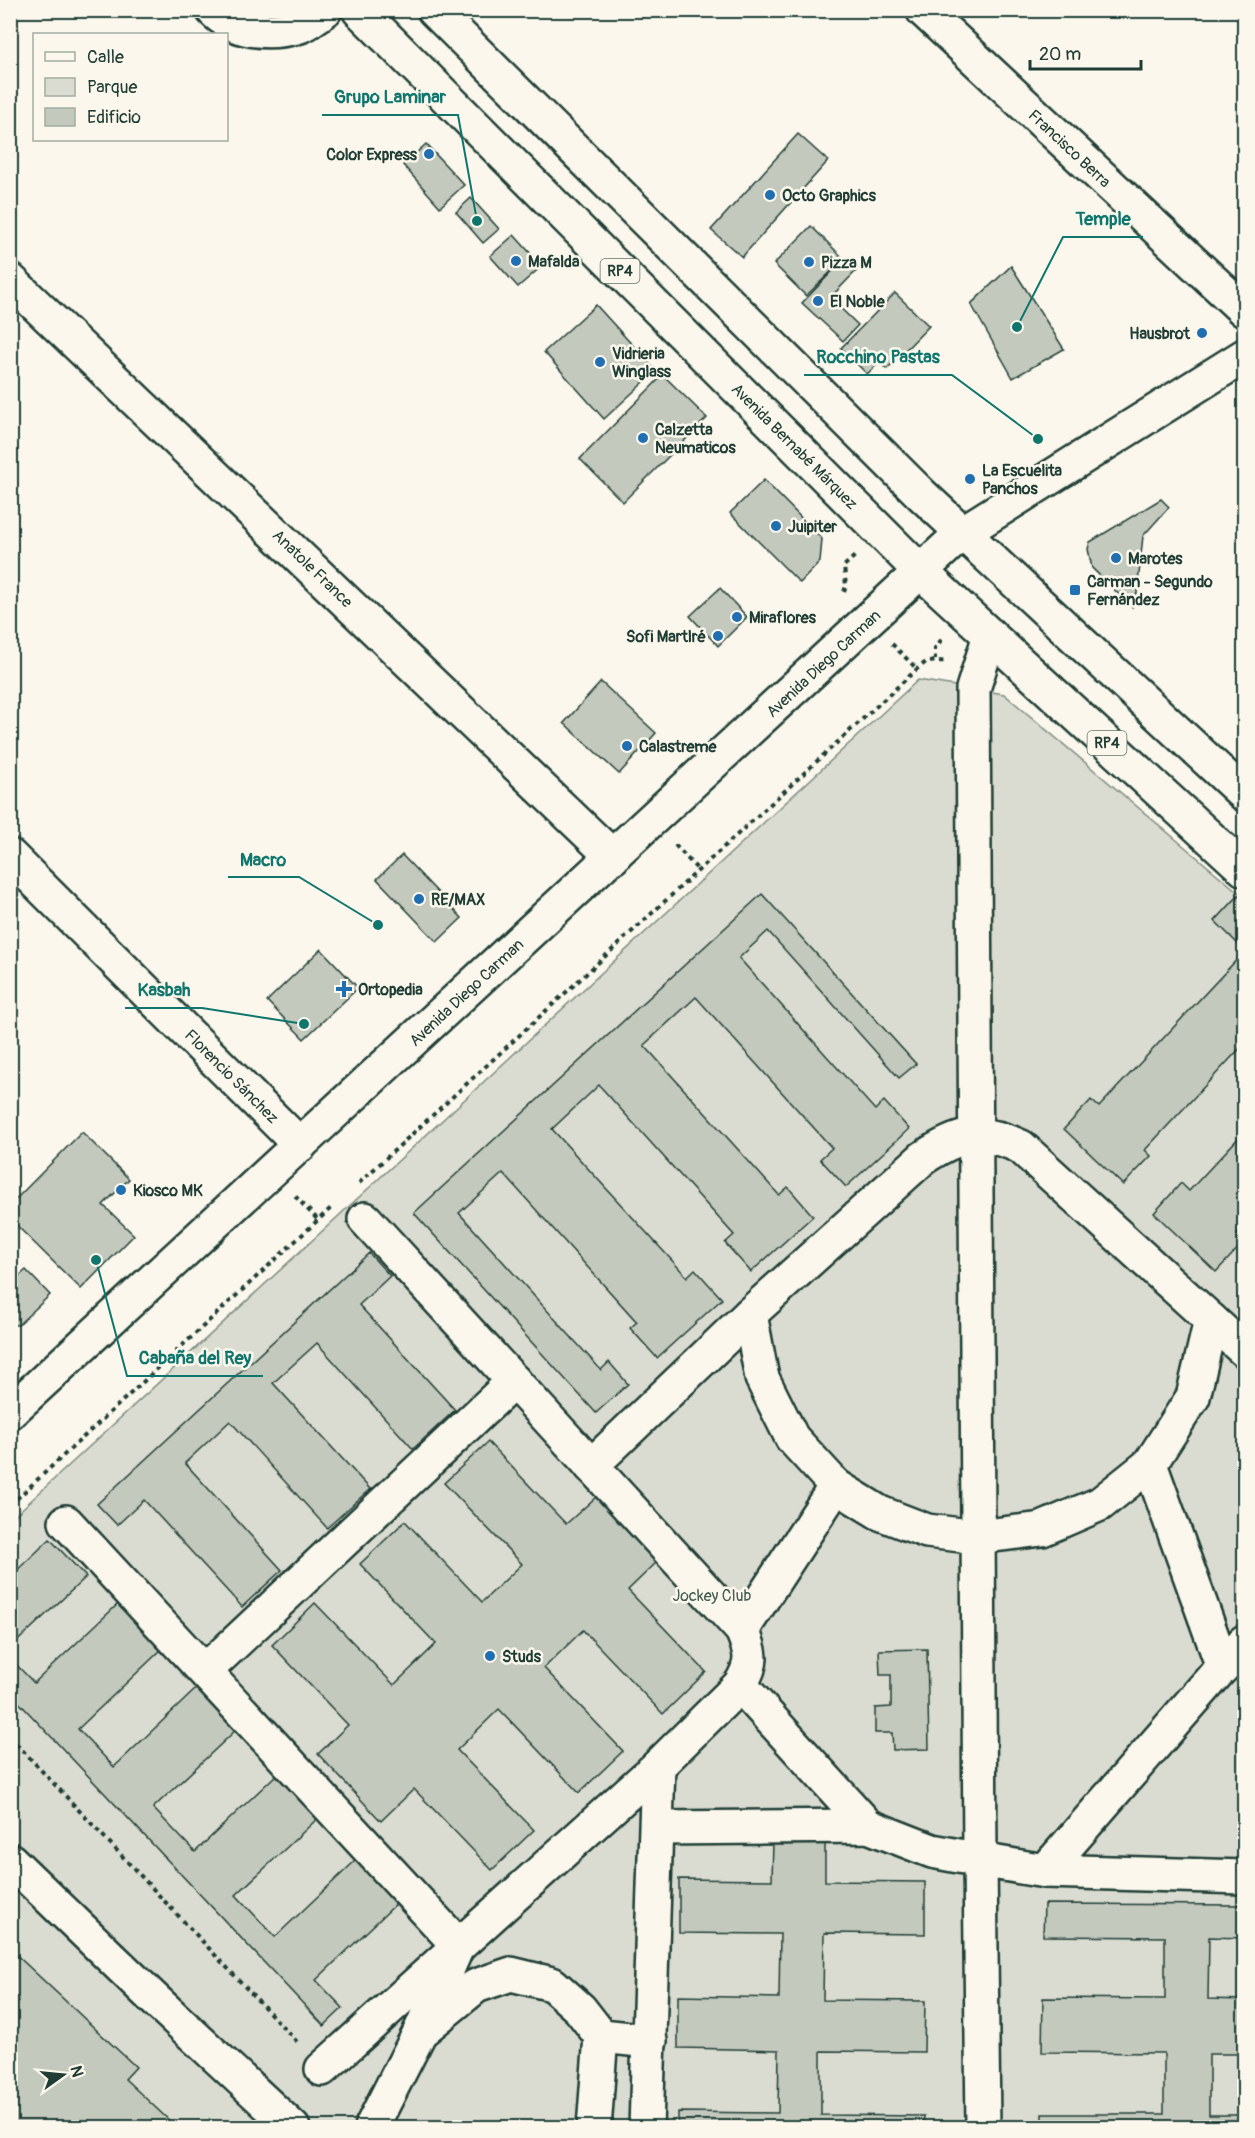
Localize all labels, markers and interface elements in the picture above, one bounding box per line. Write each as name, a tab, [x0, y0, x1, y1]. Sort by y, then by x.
legend	[33, 33, 228, 141]
scale bar	[1030, 33, 1141, 71]
text: 20 m	[1039, 43, 1081, 66]
text: Calle	[87, 46, 124, 69]
text: Parque	[87, 76, 137, 99]
callout: Grupo Laminar	[322, 79, 458, 115]
text: Grupo Laminar	[334, 86, 447, 109]
street label: Francisco Berra	[1024, 105, 1115, 192]
text: Edificio	[87, 106, 141, 129]
place label: Color Express	[326, 145, 418, 165]
marker: Color Express	[422, 147, 436, 161]
place label: Octo Graphics	[782, 186, 877, 206]
marker: Octo Graphics	[763, 188, 777, 202]
callout: Temple	[1063, 201, 1143, 237]
text: Temple	[1074, 208, 1132, 231]
place label: Mafalda	[528, 252, 580, 272]
place label: Pizza M	[821, 253, 872, 273]
marker: Mafalda	[509, 254, 523, 268]
marker: Pizza M	[802, 255, 816, 269]
road number: RP4	[600, 259, 640, 283]
place label: El Noble	[830, 292, 886, 312]
marker: El Noble	[811, 294, 825, 308]
place label: Hausbrot	[1129, 324, 1191, 344]
marker: Hausbrot	[1195, 326, 1209, 340]
callout: Rocchino Pastas	[804, 339, 952, 375]
place label: Vidrieria Winglass	[612, 344, 672, 382]
text: Rocchino Pastas	[816, 346, 941, 369]
marker: Vidrieria Winglass	[593, 355, 607, 369]
street label: Avenida Bernabé Márquez	[727, 379, 862, 514]
place label: Calzetta Neumaticos	[655, 420, 736, 458]
marker: Calzetta Neumaticos	[636, 431, 650, 445]
place label: La Escuelita Panchos	[982, 461, 1063, 499]
marker: La Escuelita Panchos	[963, 472, 977, 486]
place label: Juipiter	[788, 517, 837, 537]
marker: Juipiter	[769, 519, 783, 533]
street label: Anatole France	[268, 525, 357, 612]
place label: Marotes	[1128, 549, 1183, 569]
marker: Marotes	[1109, 551, 1123, 565]
place label: Carman - Segundo Fernández	[1087, 572, 1213, 610]
marker: Carman - Segundo Fernández	[1068, 583, 1082, 597]
street label: Avenida Diego Carman	[762, 606, 885, 722]
place label: Miraflores	[749, 608, 817, 628]
marker: Miraflores	[730, 610, 744, 624]
place label: Sofi Martlré	[626, 627, 706, 647]
marker: Sofi Martlré	[711, 629, 725, 643]
road number: RP4	[1088, 731, 1126, 755]
place label: Calastreme	[639, 737, 717, 757]
marker: Calastreme	[620, 739, 634, 753]
callout: Macro	[228, 841, 299, 877]
text: Macro	[240, 849, 286, 872]
place label: RE/MAX	[431, 890, 485, 910]
marker: RE/MAX	[412, 892, 426, 906]
street label: Avenida Diego Carman	[405, 935, 528, 1051]
callout: Kasbah	[125, 972, 202, 1008]
text: Kasbah	[138, 979, 191, 1002]
marker: Ortopedia	[335, 980, 353, 998]
place label: Ortopedia	[358, 980, 423, 1000]
street label: Florencio Sánchez	[180, 1026, 282, 1128]
place label: Kiosco MK	[133, 1181, 203, 1201]
marker: Kiosco MK	[114, 1183, 128, 1197]
callout: Cabaña del Rey	[127, 1340, 263, 1376]
text: Cabaña del Rey	[139, 1347, 251, 1370]
park label: Jockey Club	[673, 1586, 752, 1606]
place label: Studs	[502, 1647, 542, 1667]
marker: Studs	[483, 1649, 497, 1663]
north arrow	[33, 2045, 93, 2105]
text: N	[65, 2064, 88, 2079]

